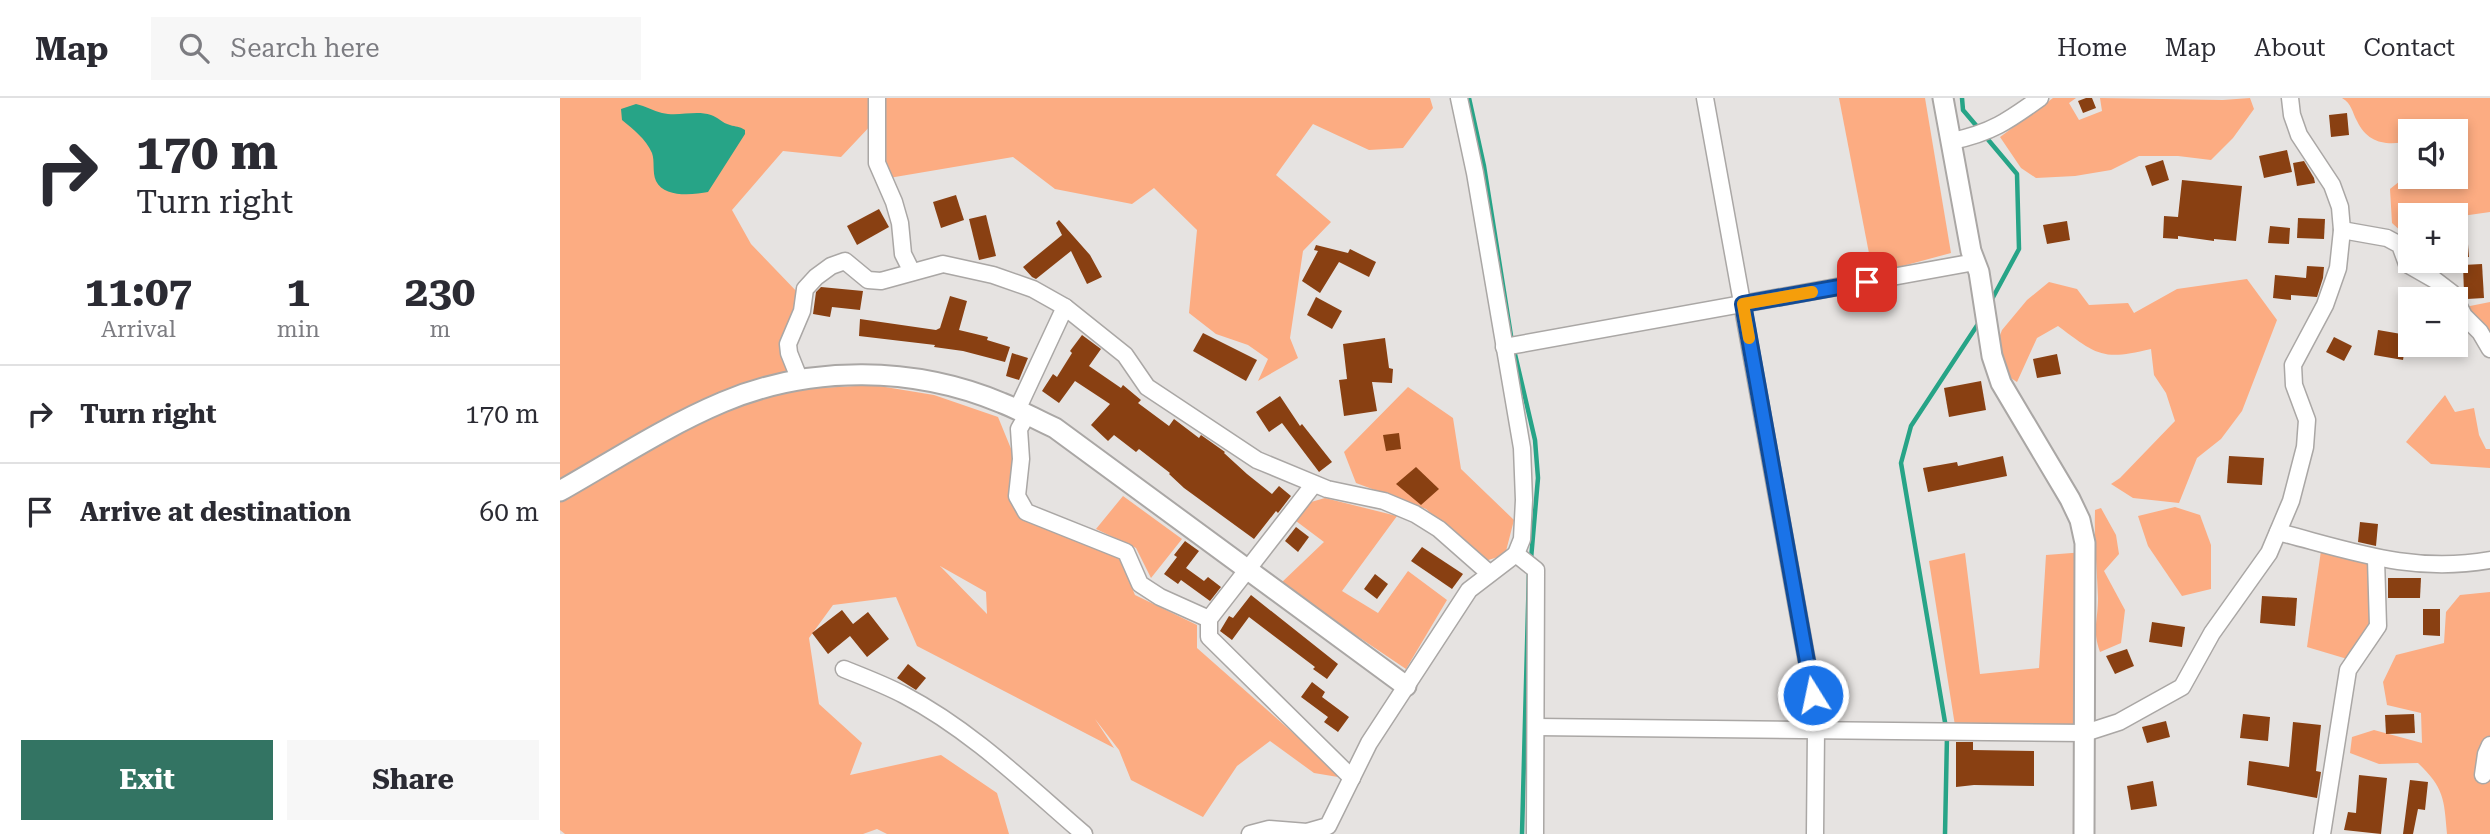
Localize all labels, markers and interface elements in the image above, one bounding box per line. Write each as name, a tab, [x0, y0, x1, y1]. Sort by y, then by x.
search box	[151, 17, 641, 80]
text: Map	[35, 29, 109, 68]
icon: search	[175, 29, 213, 67]
text: Search here	[231, 33, 380, 63]
text: Home	[2057, 34, 2127, 62]
text: Map	[2165, 34, 2216, 62]
text: About	[2254, 34, 2325, 62]
text: Contact	[2363, 34, 2455, 62]
map controls	[2398, 119, 2468, 357]
button: sound	[2398, 119, 2468, 189]
text: 170 m	[136, 124, 278, 181]
icon: right	[21, 126, 112, 217]
text: Turn right	[136, 183, 293, 221]
button: +	[2398, 203, 2468, 273]
pin	[1837, 252, 1897, 312]
icon: arrive	[1848, 263, 1886, 301]
text: 11:07	[85, 267, 192, 316]
text: 1	[287, 267, 310, 316]
text: 230	[405, 267, 475, 316]
button: −	[2398, 287, 2468, 357]
text: Arrival	[101, 316, 176, 343]
text: min	[277, 316, 320, 343]
text: m	[429, 316, 450, 343]
icon: right	[21, 395, 59, 433]
text: Turn right	[80, 399, 216, 429]
text: 170 m	[465, 399, 539, 429]
icon: arrive	[21, 493, 59, 531]
text: Arrive at destination	[80, 497, 351, 527]
text: 60 m	[480, 497, 539, 527]
position arrow	[1776, 658, 1850, 732]
button: Exit	[21, 740, 273, 820]
button: Share	[287, 740, 539, 820]

